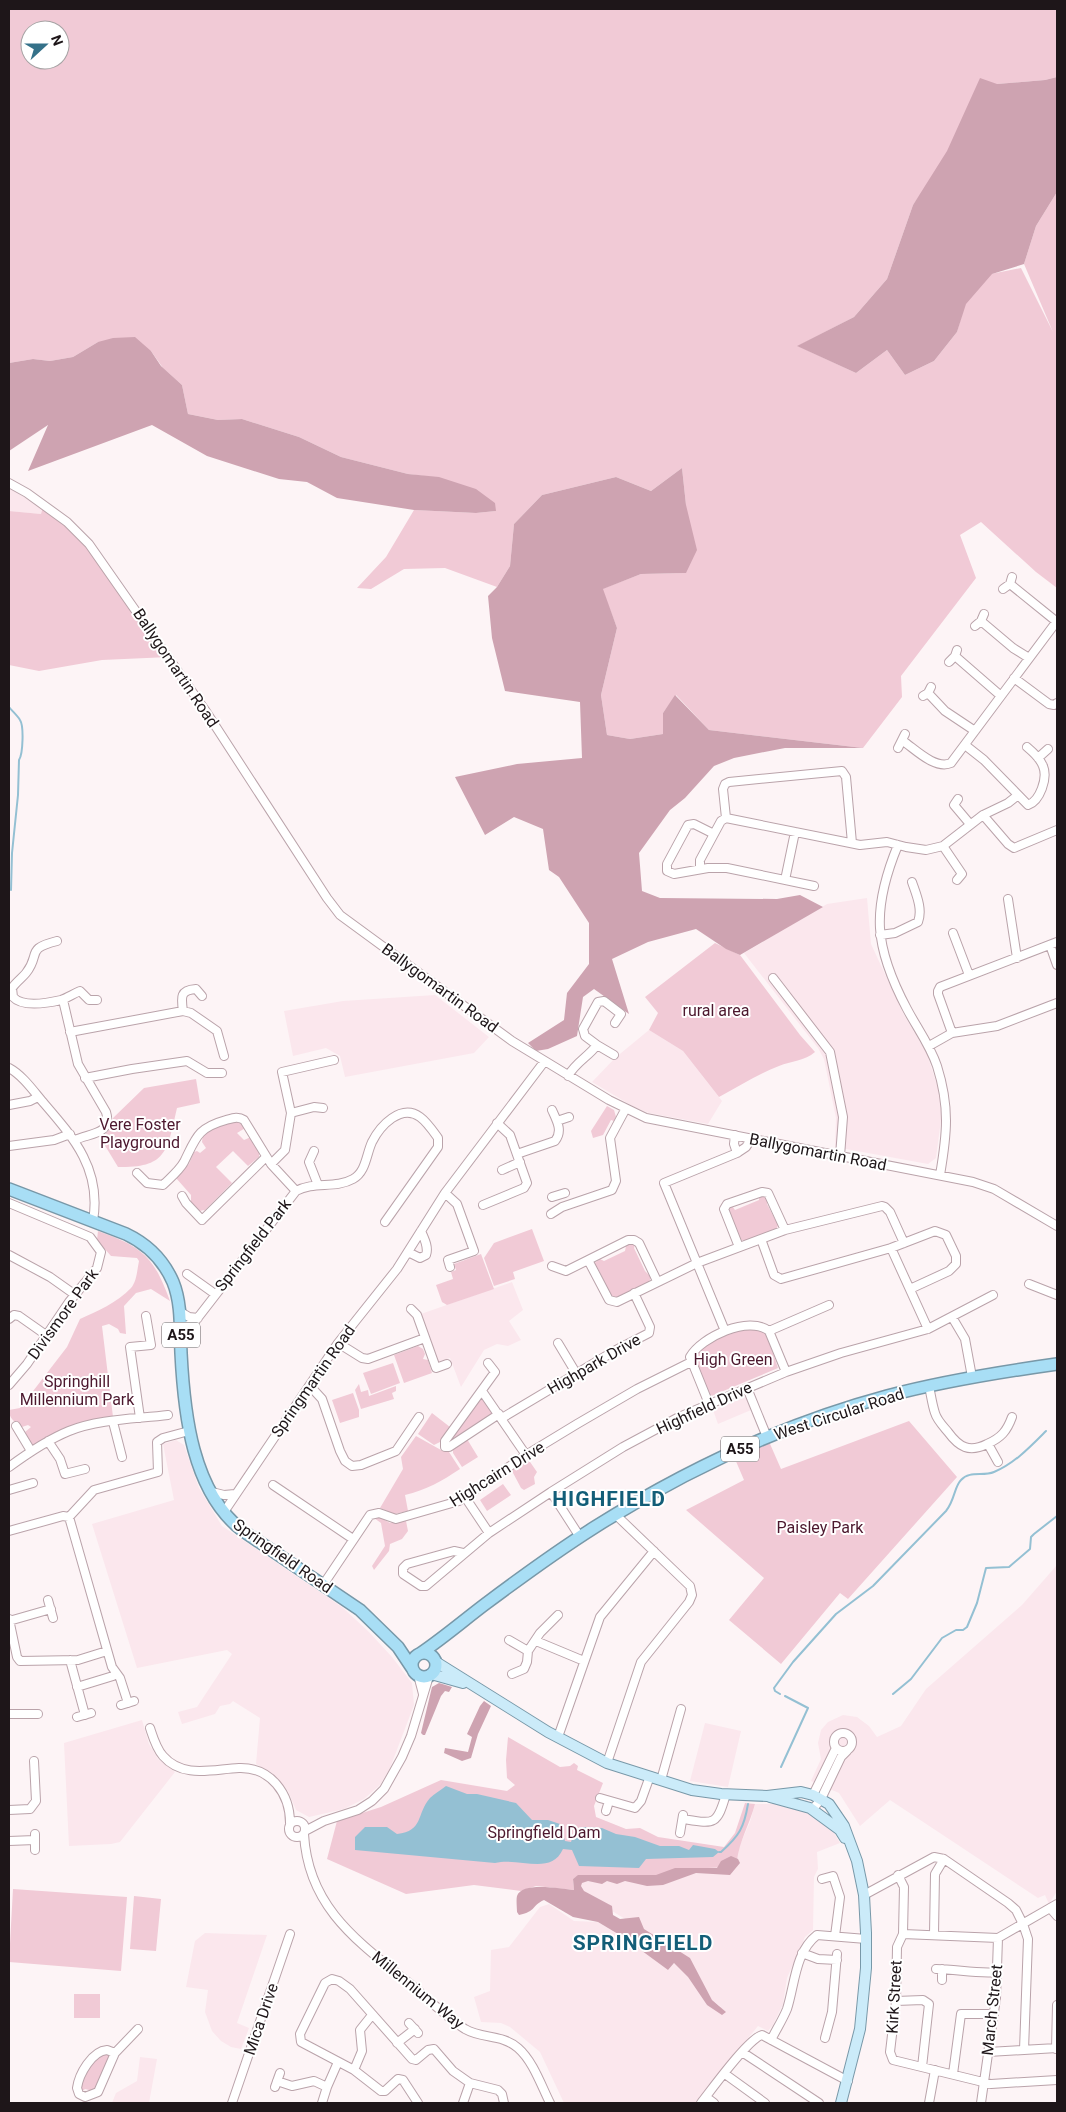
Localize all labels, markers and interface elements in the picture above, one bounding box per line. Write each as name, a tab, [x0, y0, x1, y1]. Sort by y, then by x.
north arrow	[20, 20, 70, 70]
text: N	[48, 33, 66, 48]
street label: Ballygomartin Road	[129, 605, 223, 731]
street label: Ballygomartin Road	[378, 939, 502, 1037]
park label: rural area	[682, 1001, 750, 1020]
park label: Vere Foster Playground	[99, 1115, 181, 1152]
street label: Ballygomartin Road	[748, 1129, 888, 1175]
street label: Springfield Park	[211, 1194, 296, 1295]
street label: Divismore Park	[24, 1264, 103, 1363]
street label: Springmartin Road	[267, 1321, 359, 1441]
road number: A55	[162, 1322, 200, 1348]
street label: Highpark Drive	[544, 1330, 644, 1398]
park label: High Green	[693, 1350, 773, 1369]
park label: Springhill Millennium Park	[20, 1372, 135, 1409]
street label: Highfield Drive	[653, 1378, 755, 1438]
street label: West Circular Road	[772, 1384, 906, 1444]
road number: A55	[721, 1436, 759, 1462]
street label: Highcairn Drive	[446, 1437, 548, 1511]
district label: HIGHFIELD	[552, 1487, 666, 1511]
street label: Springfield Road	[230, 1515, 336, 1597]
park label: Paisley Park	[777, 1518, 864, 1537]
park label: Springfield Dam	[487, 1823, 601, 1842]
district label: SPRINGFIELD	[573, 1931, 713, 1955]
street label: Millennium Way	[368, 1947, 468, 2033]
street label: Kirk Street	[883, 1960, 905, 2034]
street label: March Street	[978, 1964, 1006, 2056]
street label: Mica Drive	[240, 1981, 282, 2057]

